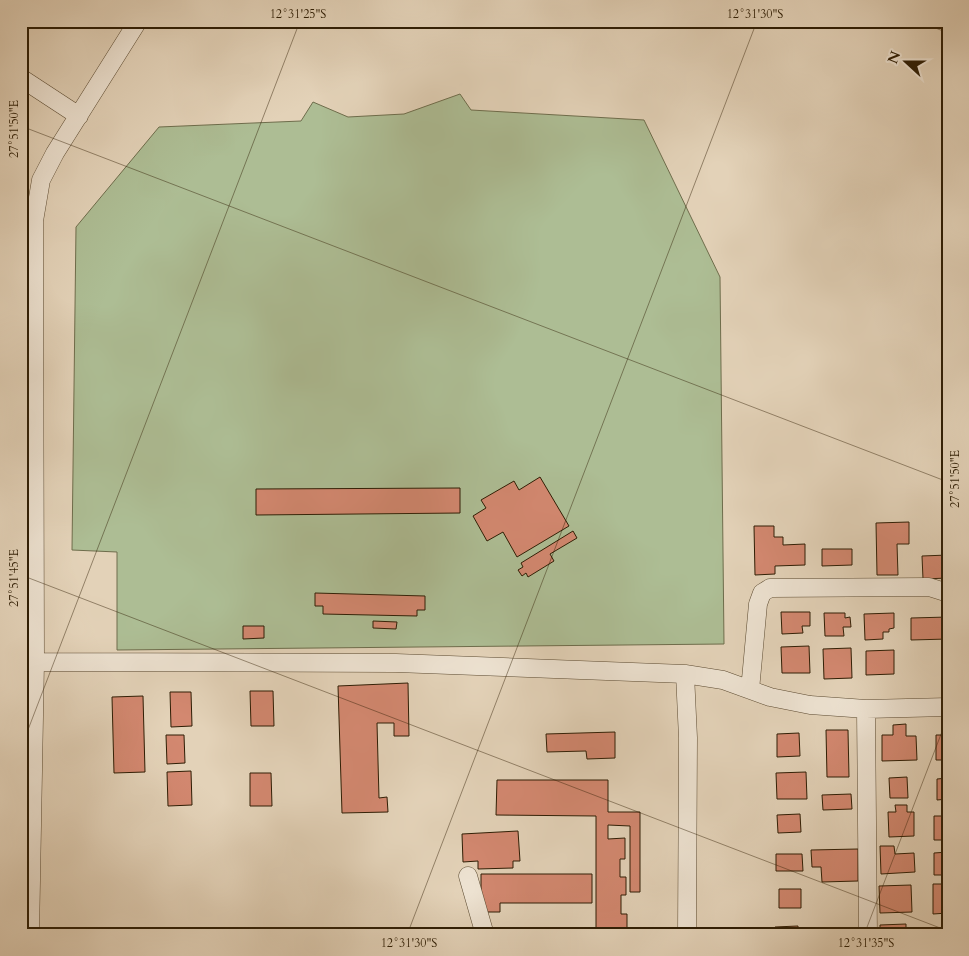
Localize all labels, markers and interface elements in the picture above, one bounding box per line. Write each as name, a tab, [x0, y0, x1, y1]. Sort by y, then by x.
text: 12°31'25"S	[270, 6, 326, 22]
text: 12°31'30"S	[727, 6, 783, 22]
north arrow	[882, 38, 932, 88]
text: N	[883, 48, 905, 67]
text: 27°51'50"E	[6, 100, 22, 158]
text: 27°51'50"E	[947, 450, 963, 508]
text: 27°51'45"E	[6, 549, 22, 607]
text: 12°31'30"S	[381, 935, 437, 951]
text: 12°31'35"S	[838, 935, 894, 951]

